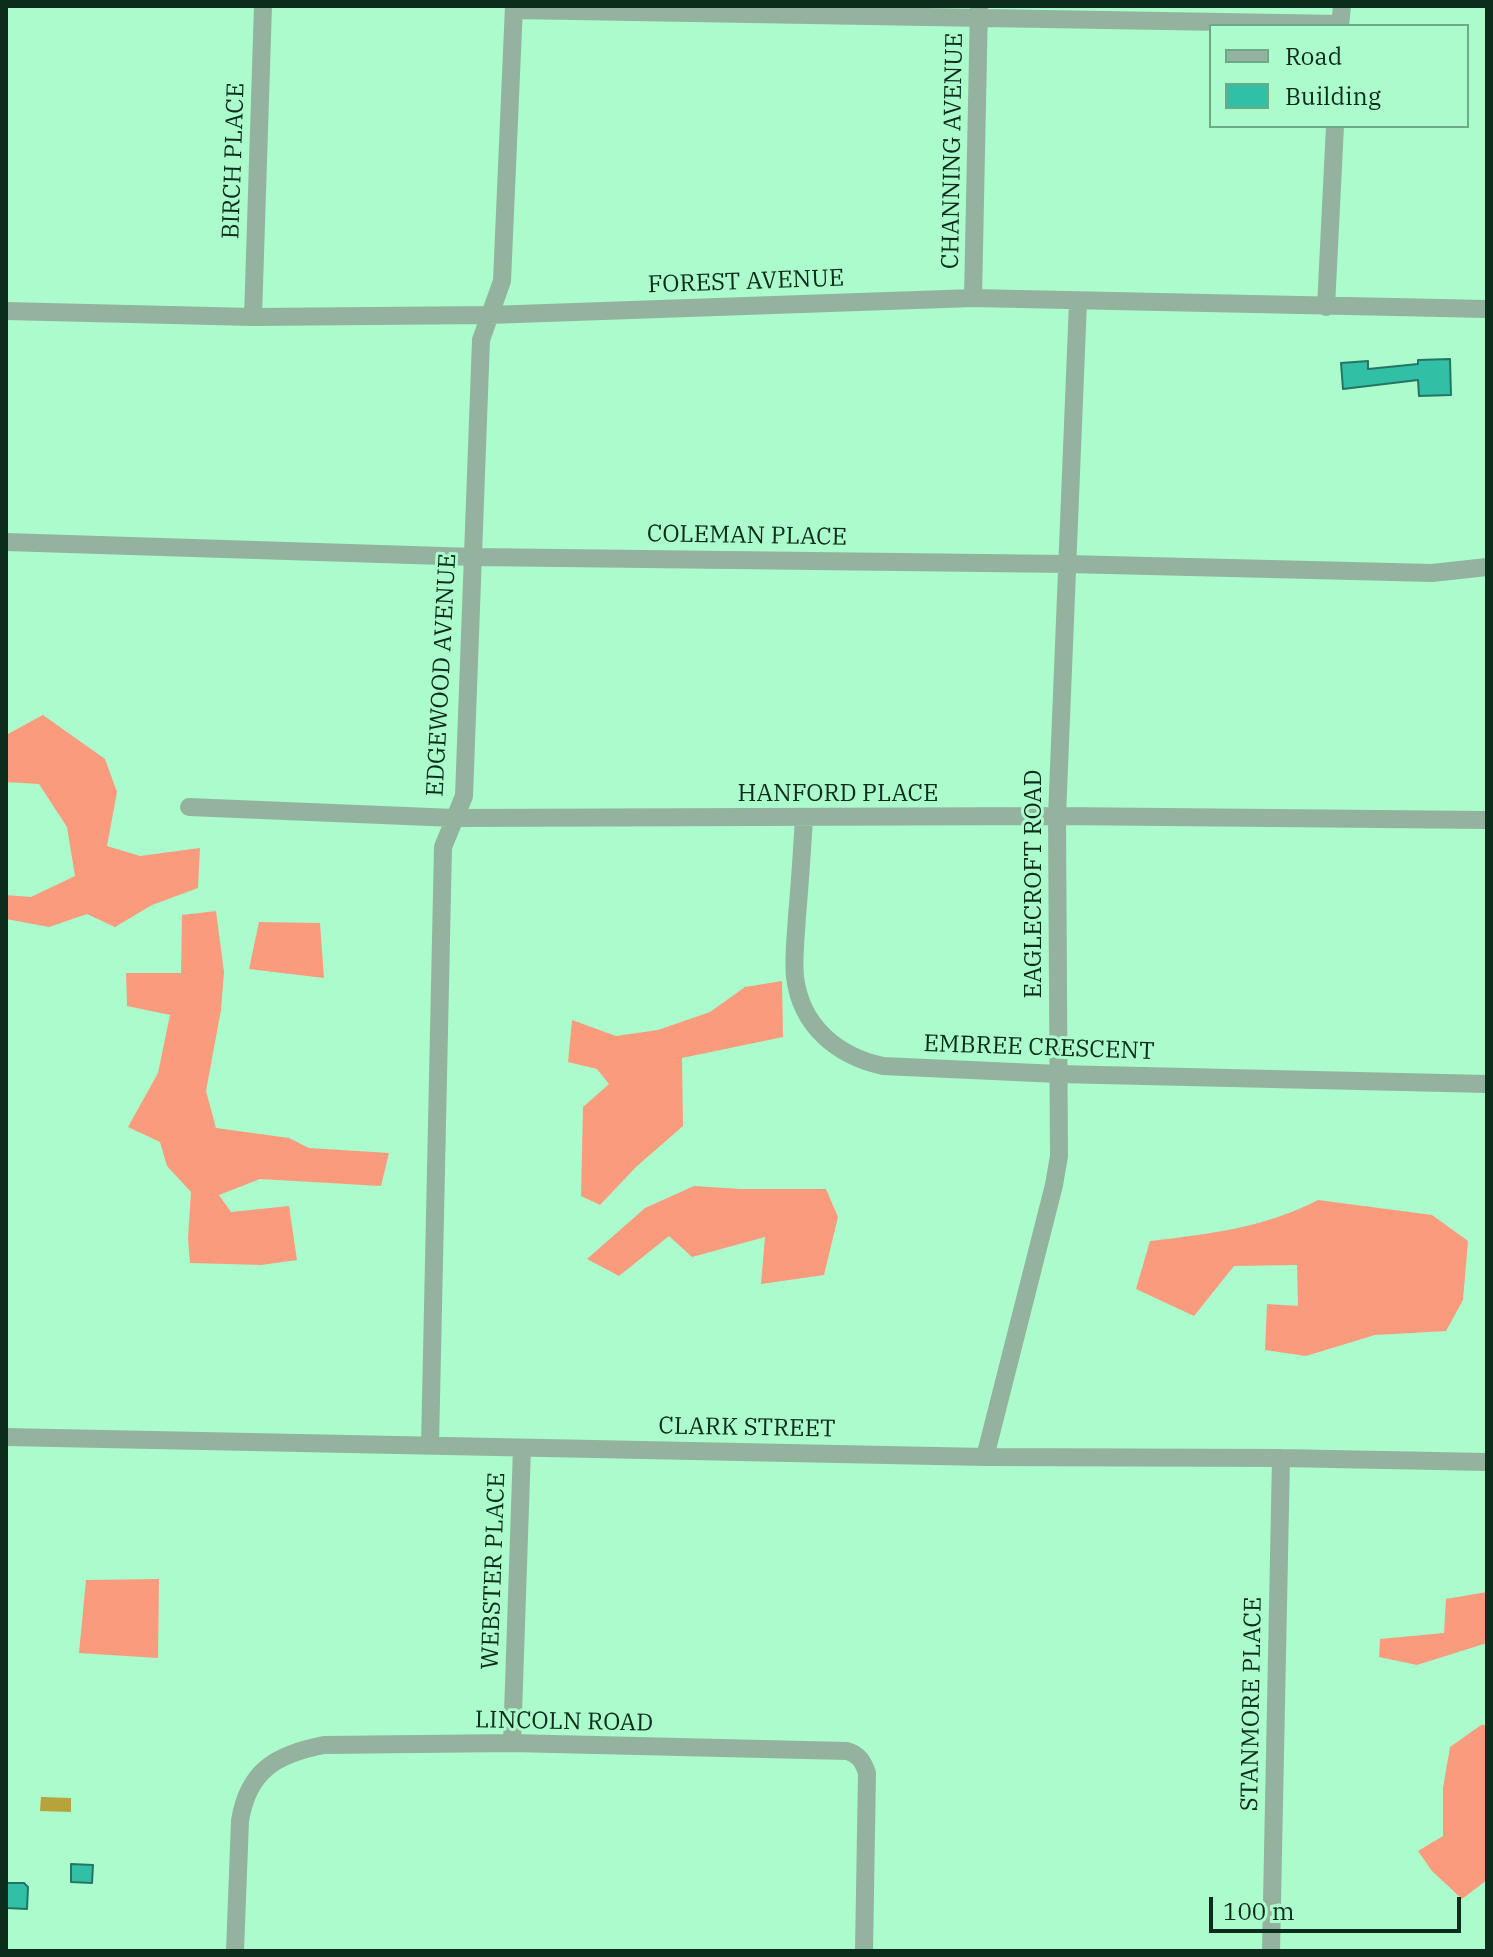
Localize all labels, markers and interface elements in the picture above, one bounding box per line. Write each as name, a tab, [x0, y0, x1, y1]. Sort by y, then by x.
legend	[1209, 24, 1469, 128]
street label: CHANNING AVENUE	[937, 33, 969, 269]
text: Road	[1285, 40, 1342, 72]
text: Building	[1285, 80, 1381, 112]
street label: BIRCH PLACE	[217, 82, 251, 240]
street label: FOREST AVENUE	[647, 264, 845, 300]
street label: COLEMAN PLACE	[647, 520, 847, 552]
street label: EDGEWOOD AVENUE	[421, 553, 463, 797]
street label: EAGLECROFT ROAD	[1020, 770, 1048, 998]
street label: HANFORD PLACE	[738, 780, 938, 808]
street label: EMBREE CRESCENT	[923, 1030, 1155, 1066]
street label: CLARK STREET	[658, 1412, 836, 1444]
street label: WEBSTER PLACE	[476, 1472, 512, 1670]
street label: STANMORE PLACE	[1236, 1596, 1268, 1812]
street label: LINCOLN ROAD	[475, 1706, 653, 1738]
scale bar	[1213, 1881, 1465, 1931]
text: 100 m	[1223, 1895, 1295, 1927]

